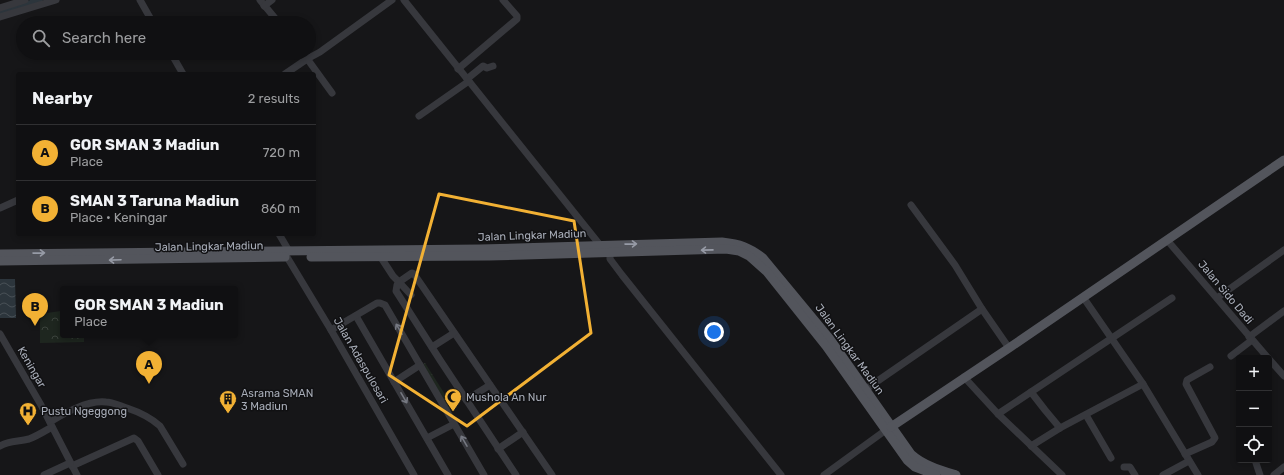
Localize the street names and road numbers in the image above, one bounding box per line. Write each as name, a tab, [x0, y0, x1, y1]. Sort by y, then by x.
street label: Jalan Lingkar Madiun	[477, 227, 587, 244]
street label: Jalan Lingkar Madiun	[155, 239, 263, 254]
street label: Jalan Sido Dadi	[1195, 258, 1256, 327]
street label: Jalan Lingkar Madiun	[812, 301, 887, 397]
street label: Jalan Adaspulosari	[331, 315, 390, 406]
street label: Keningar	[15, 344, 49, 391]

